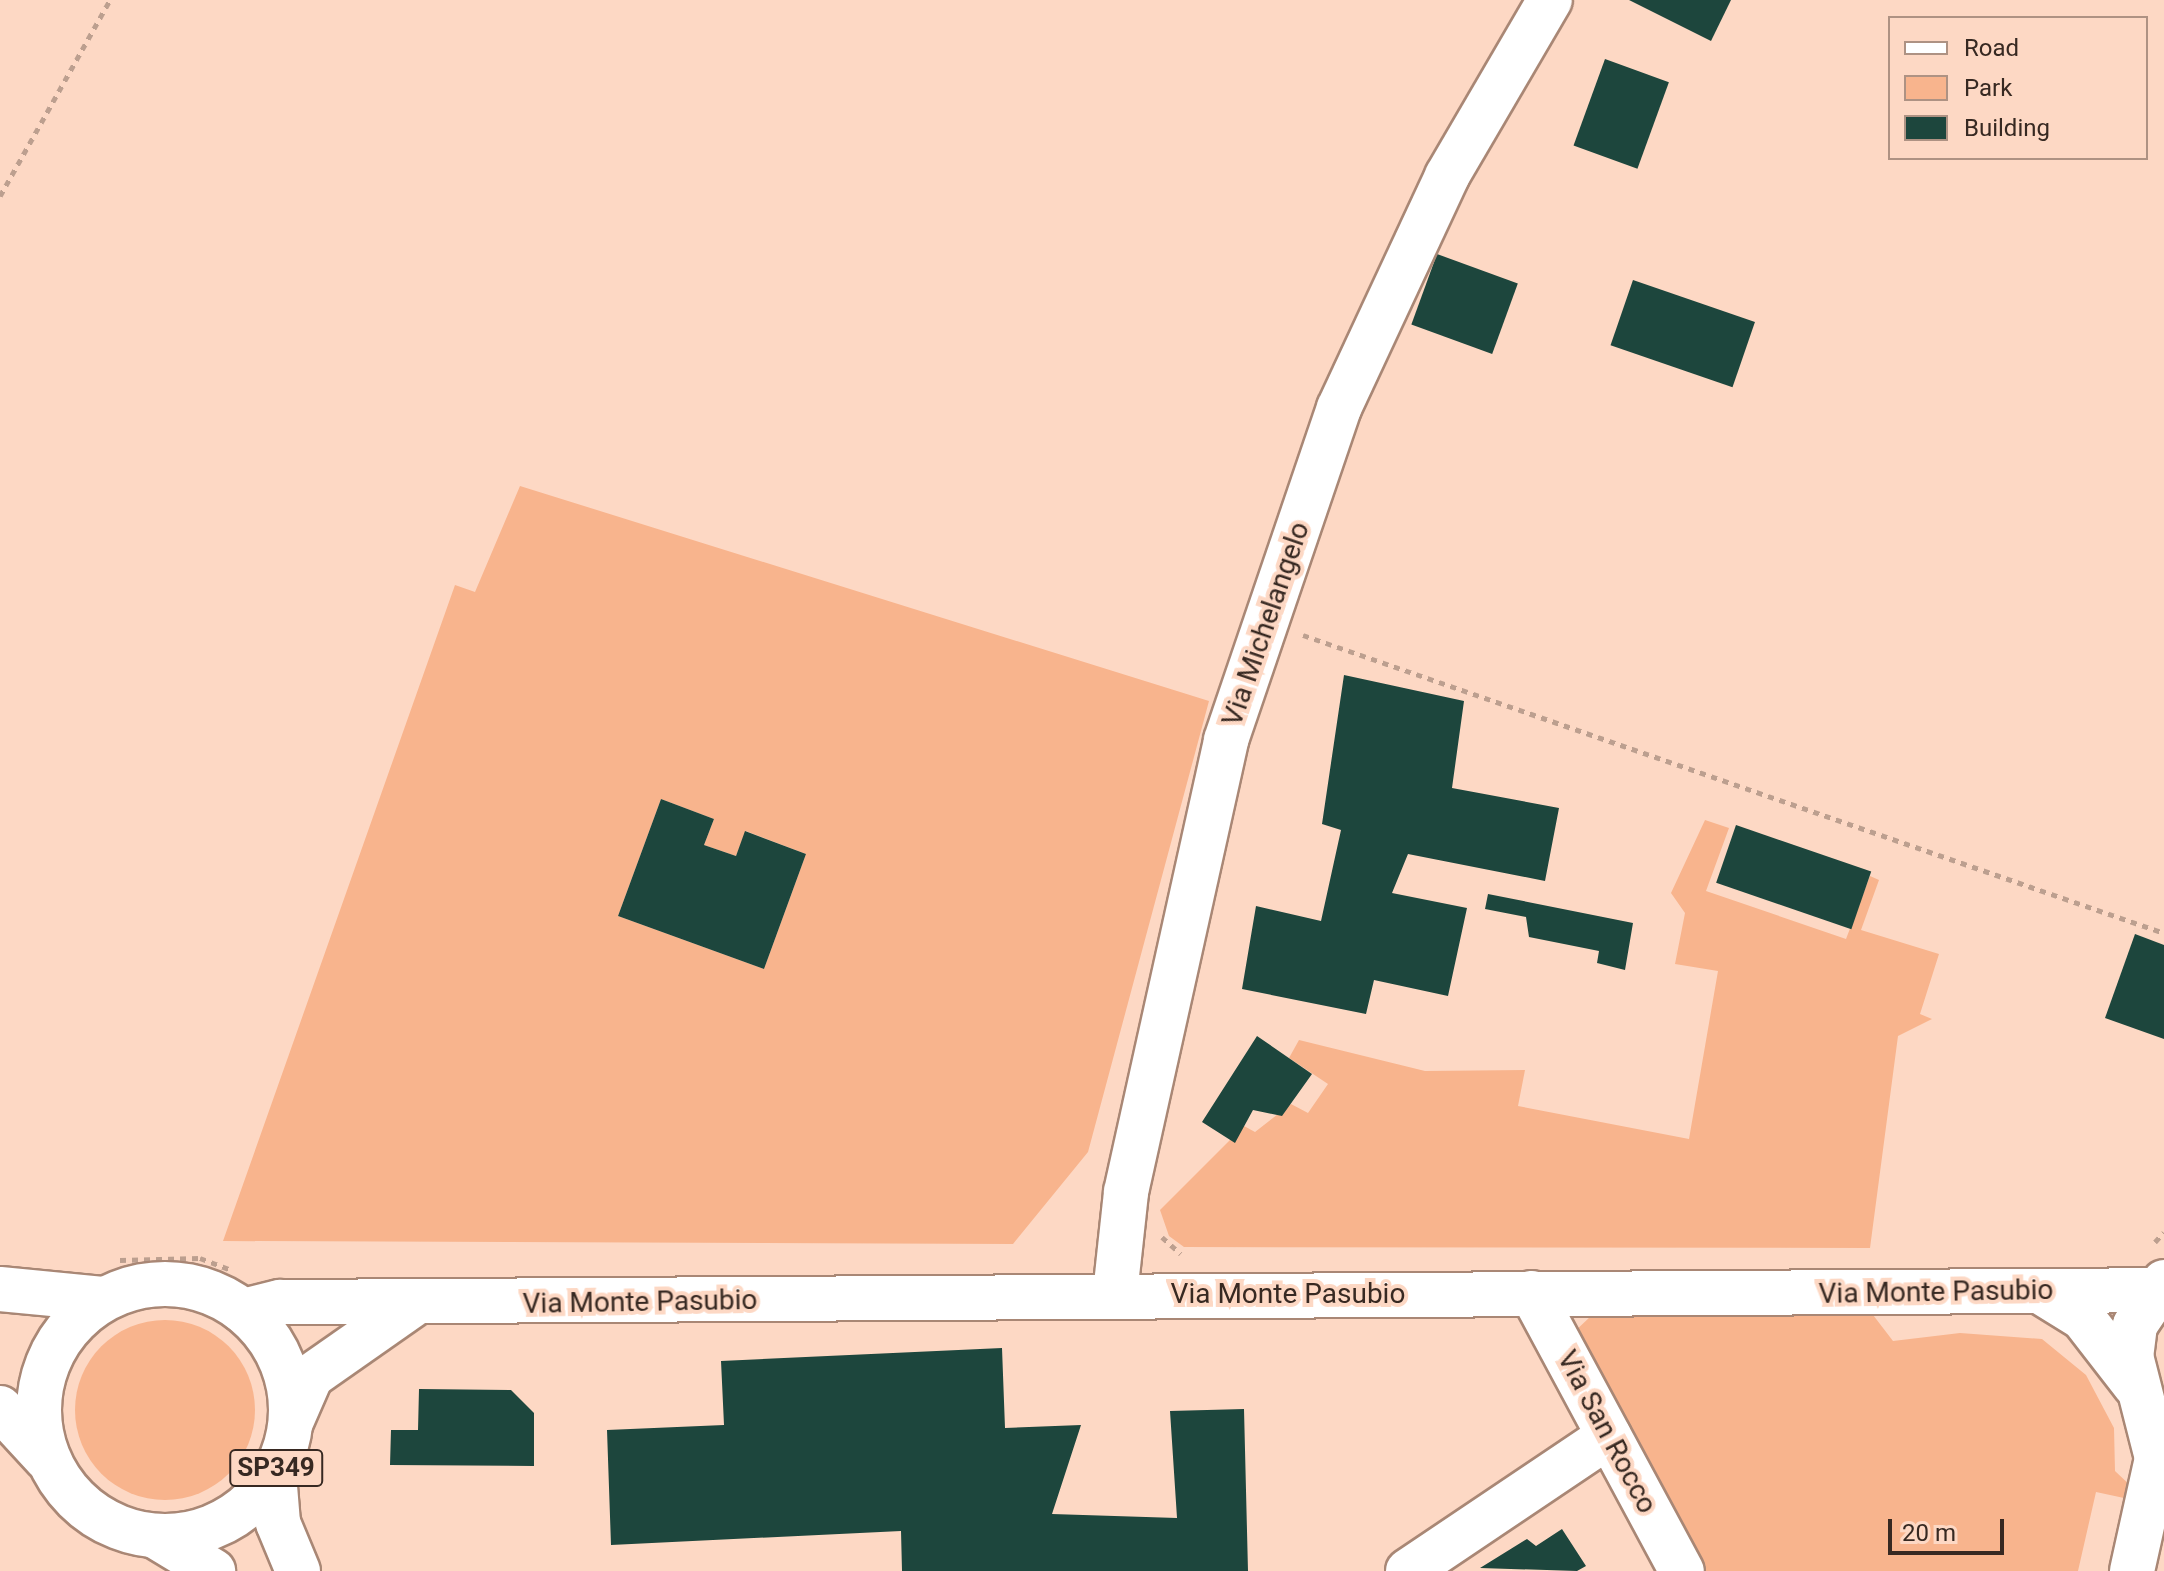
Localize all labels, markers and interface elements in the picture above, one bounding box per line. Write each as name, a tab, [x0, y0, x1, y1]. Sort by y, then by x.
legend	[1888, 16, 2148, 160]
text: Road	[1964, 34, 2019, 62]
text: Park	[1964, 74, 2012, 102]
text: Building	[1964, 114, 2050, 142]
street label: Via Michelangelo	[1215, 517, 1317, 731]
street label: Via Monte Pasubio	[1818, 1273, 2054, 1311]
street label: Via Monte Pasubio	[1171, 1277, 1405, 1311]
street label: Via Monte Pasubio	[522, 1283, 758, 1321]
street label: Via San Rocco	[1550, 1345, 1664, 1519]
road number: SP349	[228, 1446, 324, 1490]
scale bar	[1892, 1503, 2008, 1553]
text: 20 m	[1902, 1519, 1956, 1547]

